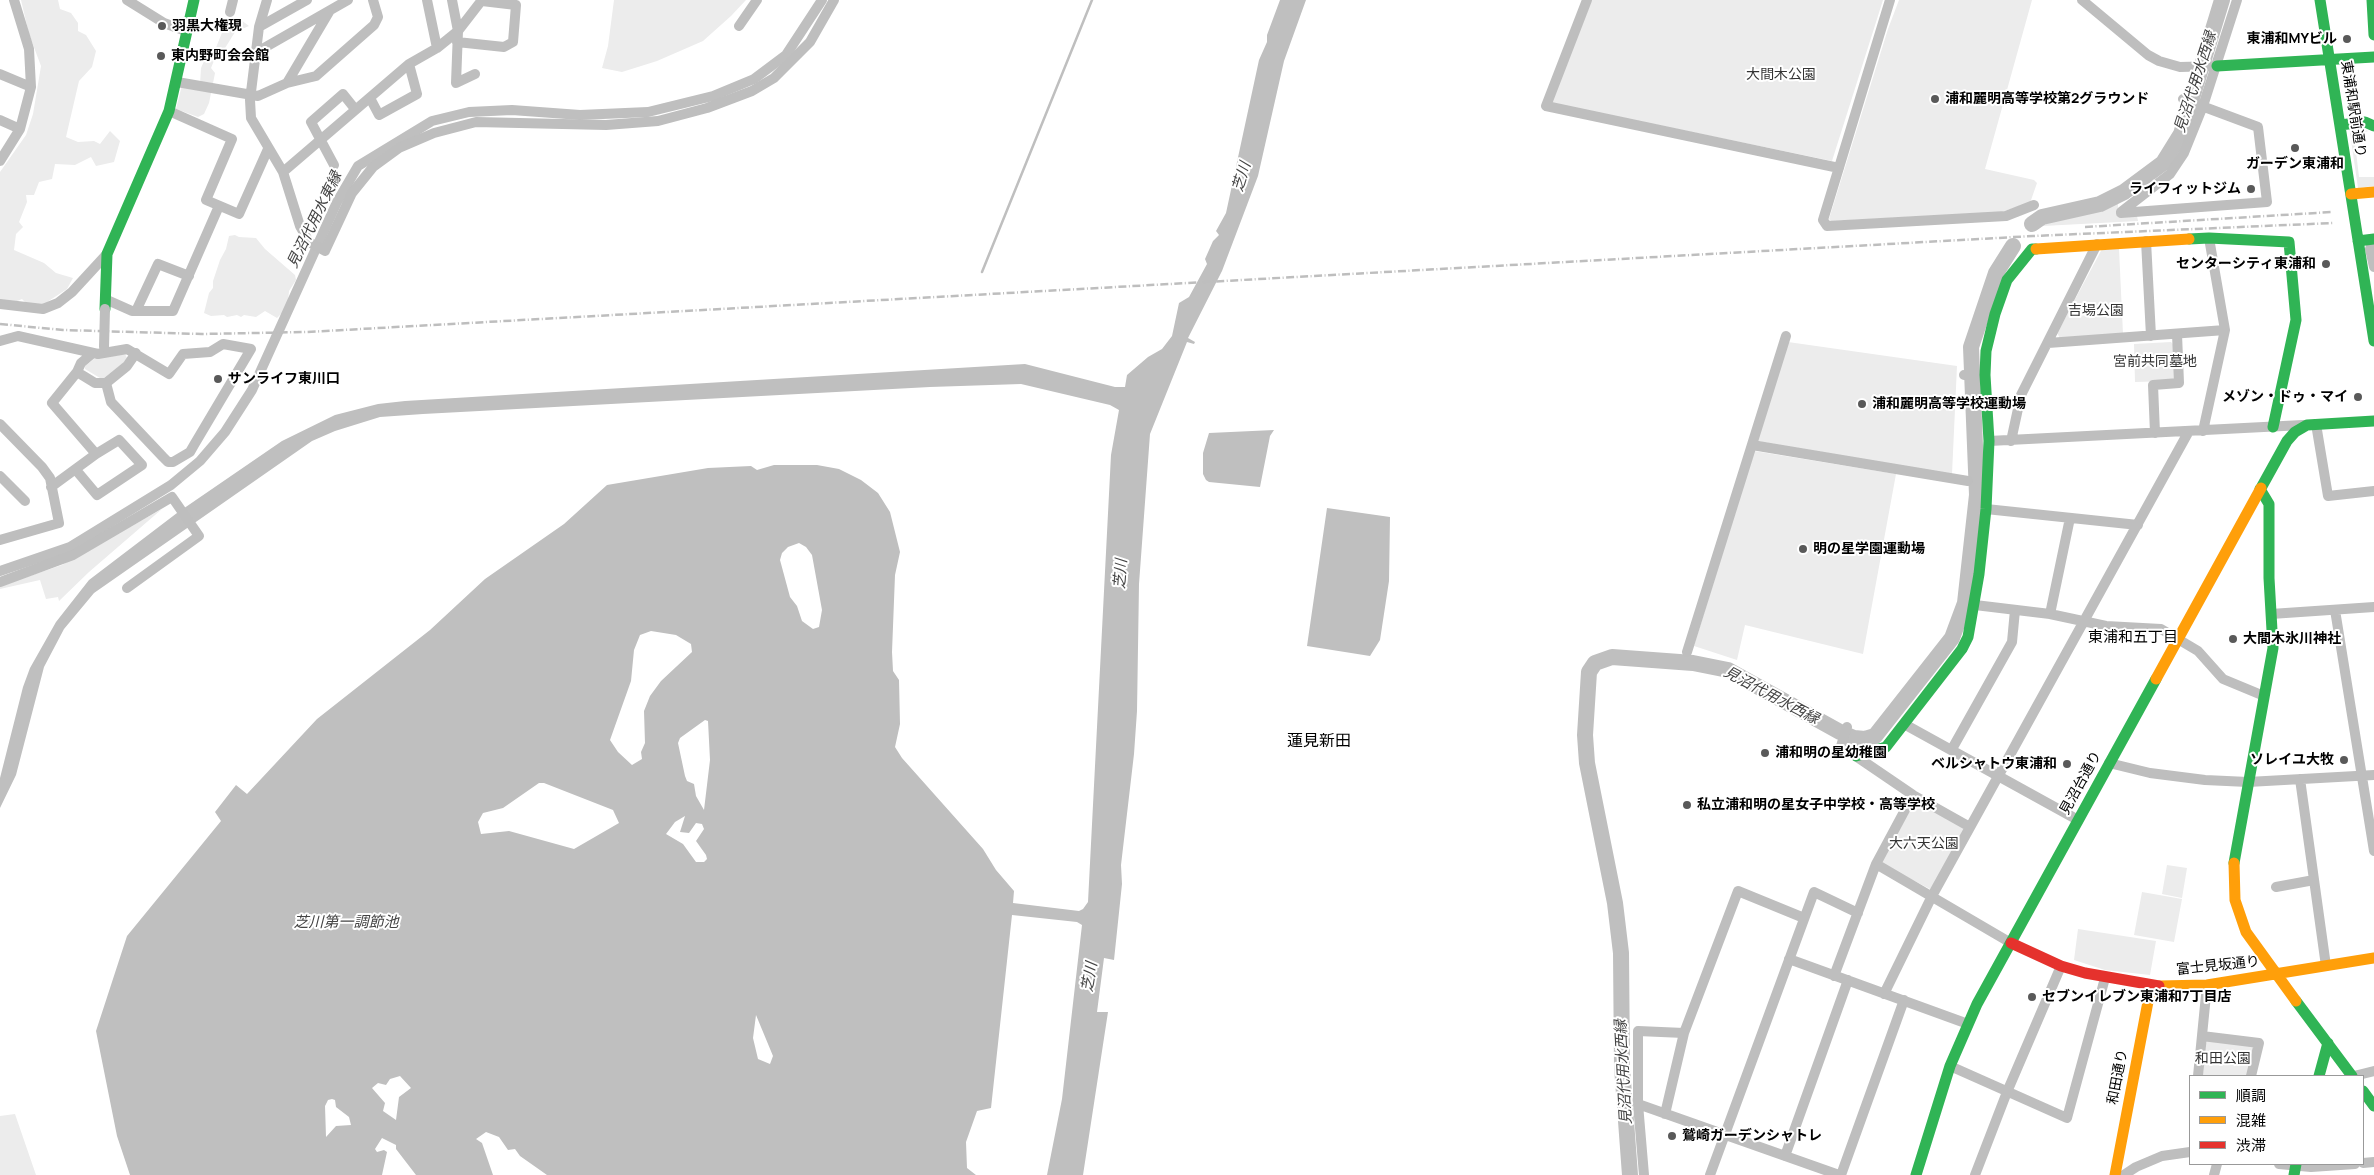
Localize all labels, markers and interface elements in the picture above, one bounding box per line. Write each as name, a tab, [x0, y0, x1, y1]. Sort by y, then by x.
place label: 羽黒大権現	[172, 18, 242, 34]
marker: 羽黒大権現	[156, 20, 168, 32]
water label: 見沼代用水西縁	[2171, 29, 2221, 135]
place label: 東浦和MYビル	[2246, 31, 2337, 47]
marker: 東浦和MYビル	[2341, 33, 2353, 45]
place label: 東内野町会会館	[171, 48, 269, 64]
marker: 東内野町会会館	[155, 50, 167, 62]
street label: 東浦和駅前通り	[2337, 59, 2369, 159]
park label: 大間木公園	[1746, 67, 1816, 83]
place label: 浦和麗明高等学校第2グラウンド	[1945, 91, 2149, 107]
marker: 浦和麗明高等学校第2グラウンド	[1929, 93, 1941, 105]
marker: ガーデン東浦和	[2289, 142, 2301, 154]
place label: ガーデン東浦和	[2246, 156, 2344, 172]
water label: 芝川	[1229, 160, 1255, 194]
water label: 見沼代用水東縁	[284, 169, 346, 271]
place label: ライフィットジム	[2129, 181, 2241, 197]
marker: ライフィットジム	[2245, 183, 2257, 195]
place label: センターシティ東浦和	[2176, 256, 2316, 272]
marker: センターシティ東浦和	[2320, 258, 2332, 270]
park label: 吉場公園	[2068, 303, 2124, 319]
park label: 宮前共同墓地	[2113, 354, 2197, 370]
place label: サンライフ東川口	[228, 371, 340, 387]
marker: サンライフ東川口	[212, 373, 224, 385]
place label: メゾン・ドゥ・マイ	[2222, 389, 2348, 405]
marker: メゾン・ドゥ・マイ	[2352, 391, 2364, 403]
place label: 浦和麗明高等学校運動場	[1872, 396, 2026, 412]
marker: 浦和麗明高等学校運動場	[1856, 398, 1868, 410]
place label: 明の星学園運動場	[1813, 541, 1925, 557]
marker: 明の星学園運動場	[1797, 543, 1809, 555]
water label: 芝川	[1111, 558, 1131, 590]
district label: 東浦和五丁目	[2088, 629, 2178, 647]
place label: 大間木氷川神社	[2243, 631, 2341, 647]
marker: 大間木氷川神社	[2227, 633, 2239, 645]
water label: 見沼代用水西縁	[1720, 663, 1822, 729]
district label: 蓮見新田	[1287, 732, 1351, 752]
place label: 浦和明の星幼稚園	[1775, 745, 1887, 761]
marker: 浦和明の星幼稚園	[1759, 747, 1771, 759]
street label: 見沼台通り	[2057, 748, 2105, 818]
place label: ソレイユ大牧	[2250, 752, 2334, 768]
marker: ソレイユ大牧	[2338, 754, 2350, 766]
place label: ベルシャトウ東浦和	[1931, 756, 2057, 772]
marker: ベルシャトウ東浦和	[2061, 758, 2073, 770]
place label: 私立浦和明の星女子中学校・高等学校	[1697, 797, 1935, 813]
marker: 私立浦和明の星女子中学校・高等学校	[1681, 799, 1693, 811]
park label: 大六天公園	[1889, 836, 1959, 852]
water label: 芝川第一調節池	[294, 914, 398, 932]
street label: 富士見坂通り	[2175, 953, 2261, 979]
water label: 芝川	[1079, 961, 1101, 993]
place label: セブンイレブン東浦和7丁目店	[2042, 989, 2231, 1005]
marker: セブンイレブン東浦和7丁目店	[2026, 991, 2038, 1003]
water label: 見沼代用水西縁	[1612, 1019, 1636, 1125]
street label: 和田通り	[2104, 1048, 2132, 1106]
park label: 和田公園	[2195, 1051, 2251, 1067]
legend	[2189, 1075, 2364, 1165]
text: 順調	[2236, 1085, 2266, 1106]
text: 混雑	[2236, 1110, 2266, 1131]
place label: 鷲崎ガーデンシャトレ	[1682, 1128, 1822, 1144]
marker: 鷲崎ガーデンシャトレ	[1666, 1130, 1678, 1142]
text: 渋滞	[2236, 1135, 2266, 1156]

